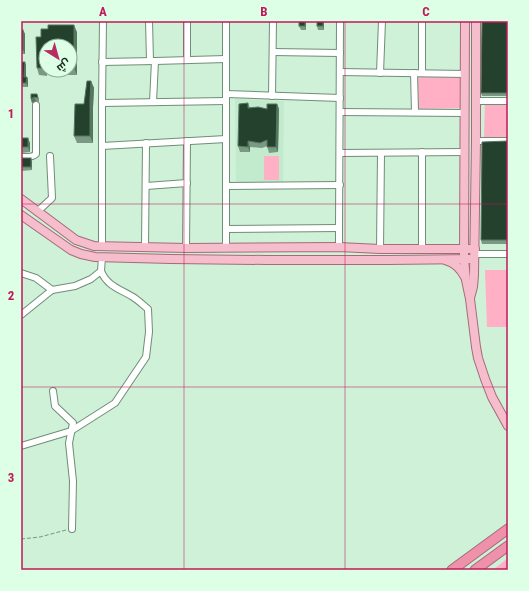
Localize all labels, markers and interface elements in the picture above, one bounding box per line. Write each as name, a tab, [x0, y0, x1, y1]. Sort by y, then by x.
text: A	[99, 4, 107, 19]
text: B	[260, 4, 268, 19]
text: C	[422, 4, 430, 19]
north arrow	[38, 38, 78, 78]
text: ش	[54, 56, 73, 75]
text: 1	[8, 106, 14, 121]
text: 2	[8, 288, 15, 303]
text: 3	[8, 470, 14, 485]

